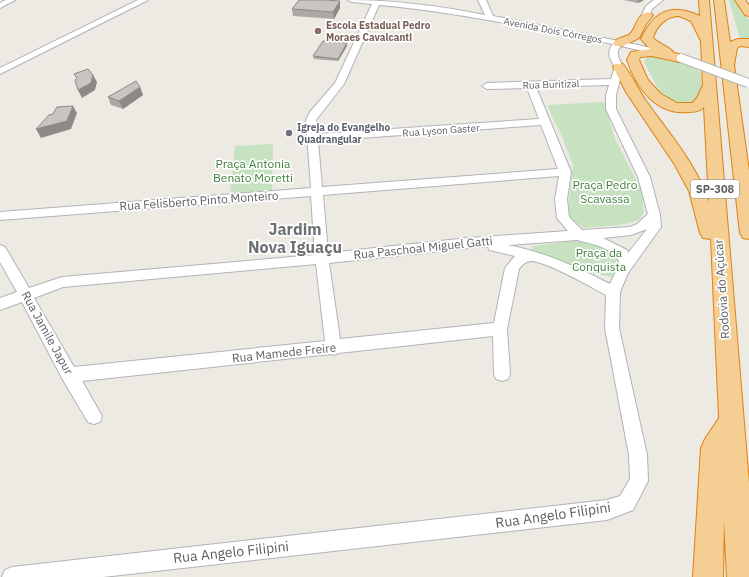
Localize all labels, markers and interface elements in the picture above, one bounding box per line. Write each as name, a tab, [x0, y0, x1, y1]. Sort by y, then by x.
street label: Avenida Dois Córregos	[502, 15, 604, 46]
place label: Escola Estadual Pedro Moraes Cavalcanti	[326, 19, 431, 44]
marker: Escola Estadual Pedro Moraes Cavalcanti	[313, 26, 323, 36]
street label: Rua Buritizal	[522, 77, 580, 92]
place label: Igreja do Evangelho Quadrangular	[297, 121, 391, 146]
street label: Rua Lyson Gaster	[402, 121, 481, 140]
marker: Igreja do Evangelho Quadrangular	[284, 128, 294, 138]
park label: Praça Antonia Benato Moretti	[213, 156, 293, 185]
park label: Praça Pedro Scavassa	[573, 177, 638, 206]
road number: SP-308	[691, 180, 739, 198]
street label: Rua Felisberto Pinto Monteiro	[119, 187, 279, 214]
district label: Jardim Nova Iguaçu	[248, 219, 342, 257]
street label: Rua Paschoal Miguel Gatti	[353, 233, 493, 262]
street label: Rodovia do Açúcar	[710, 238, 732, 339]
park label: Praça da Conquista	[572, 245, 627, 274]
street label: Rua Jamile Japur	[18, 288, 77, 378]
street label: Rua Mamede Freire	[231, 340, 337, 365]
street label: Rua Angelo Filipini	[494, 498, 612, 532]
street label: Rua Angelo Filipini	[172, 537, 290, 567]

